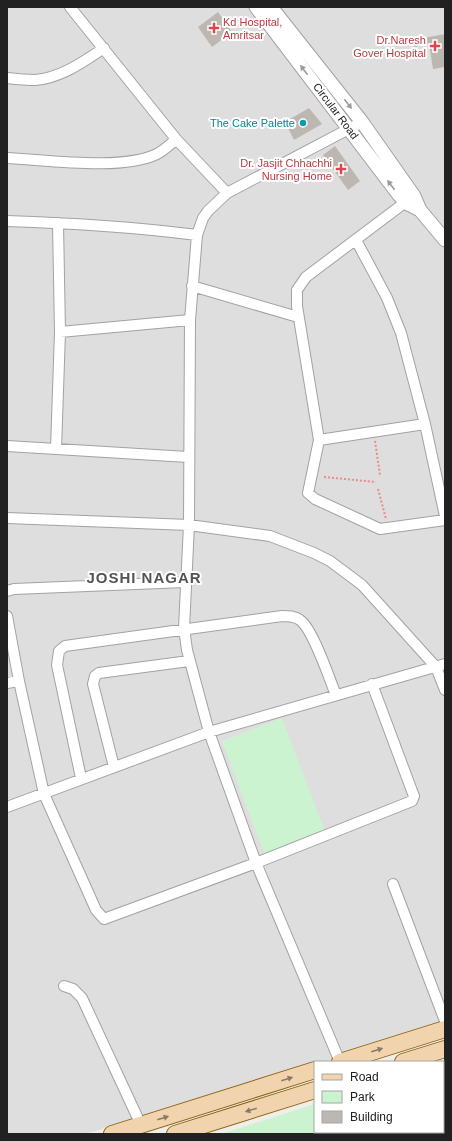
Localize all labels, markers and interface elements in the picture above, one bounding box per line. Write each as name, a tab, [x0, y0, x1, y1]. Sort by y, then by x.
place label: Kd Hospital, Amritsar	[223, 16, 282, 41]
marker: Kd Hospital, Amritsar	[208, 22, 220, 34]
place label: Dr.Naresh Gover Hospital	[353, 34, 426, 59]
marker: Dr.Naresh Gover Hospital	[429, 40, 441, 52]
one-way arrow	[300, 64, 309, 75]
street label: Circular Road	[311, 81, 361, 141]
one-way arrow	[343, 98, 352, 109]
place label: The Cake Palette	[210, 117, 295, 129]
marker: The Cake Palette	[298, 118, 308, 128]
place label: Dr. Jasjit Chhachhi Nursing Home	[240, 157, 332, 182]
marker: Dr. Jasjit Chhachhi Nursing Home	[335, 163, 347, 175]
one-way arrow	[387, 179, 396, 190]
district label: JOSHI NAGAR	[86, 569, 202, 586]
one-way arrow	[371, 1047, 383, 1053]
legend	[314, 1061, 444, 1133]
text: Road	[350, 1070, 379, 1084]
one-way arrow	[281, 1076, 293, 1082]
text: Park	[350, 1090, 376, 1104]
one-way arrow	[245, 1107, 257, 1113]
text: Building	[350, 1110, 393, 1124]
one-way arrow	[157, 1115, 169, 1121]

